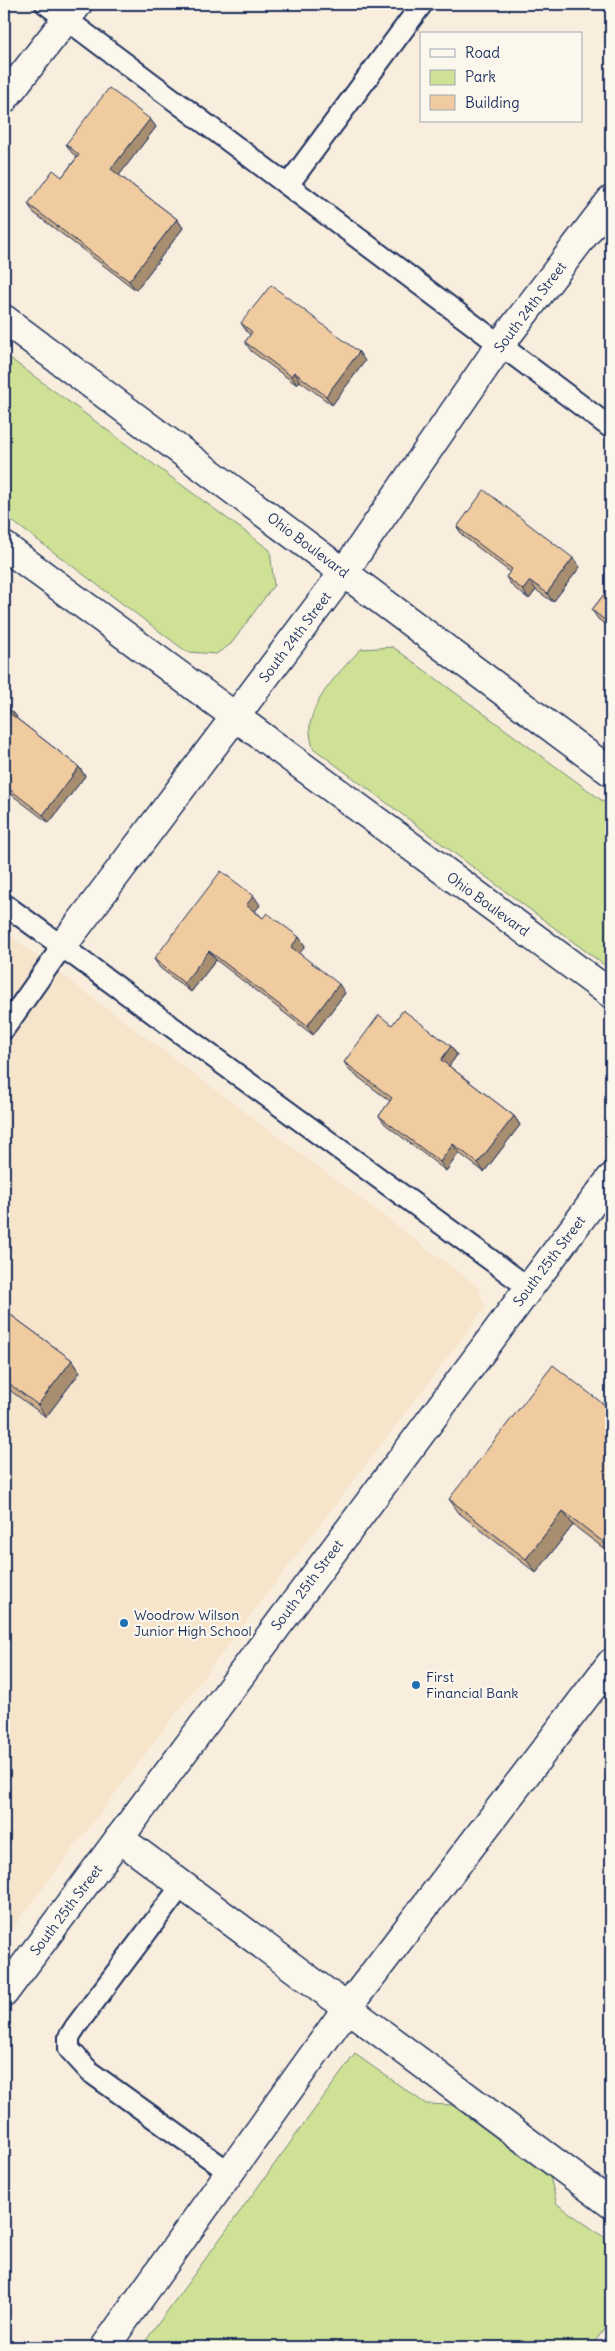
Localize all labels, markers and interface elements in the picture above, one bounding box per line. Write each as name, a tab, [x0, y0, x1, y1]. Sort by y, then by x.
legend	[420, 32, 582, 122]
text: Road	[465, 43, 500, 62]
text: Park	[465, 67, 496, 86]
text: Building	[465, 93, 520, 112]
street label: South 24th Street	[490, 258, 570, 356]
street label: Ohio Boulevard	[264, 508, 352, 582]
street label: South 24th Street	[255, 588, 335, 686]
street label: Ohio Boulevard	[443, 868, 533, 940]
street label: South 25th Street	[509, 1212, 589, 1310]
street label: South 25th Street	[267, 1536, 347, 1634]
place label: Woodrow Wilson Junior High School	[134, 1606, 252, 1640]
marker: Woodrow Wilson Junior High School	[118, 1617, 130, 1629]
place label: First Financial Bank	[426, 1668, 518, 1702]
marker: First Financial Bank	[410, 1679, 422, 1691]
street label: South 25th Street	[26, 1861, 106, 1959]

